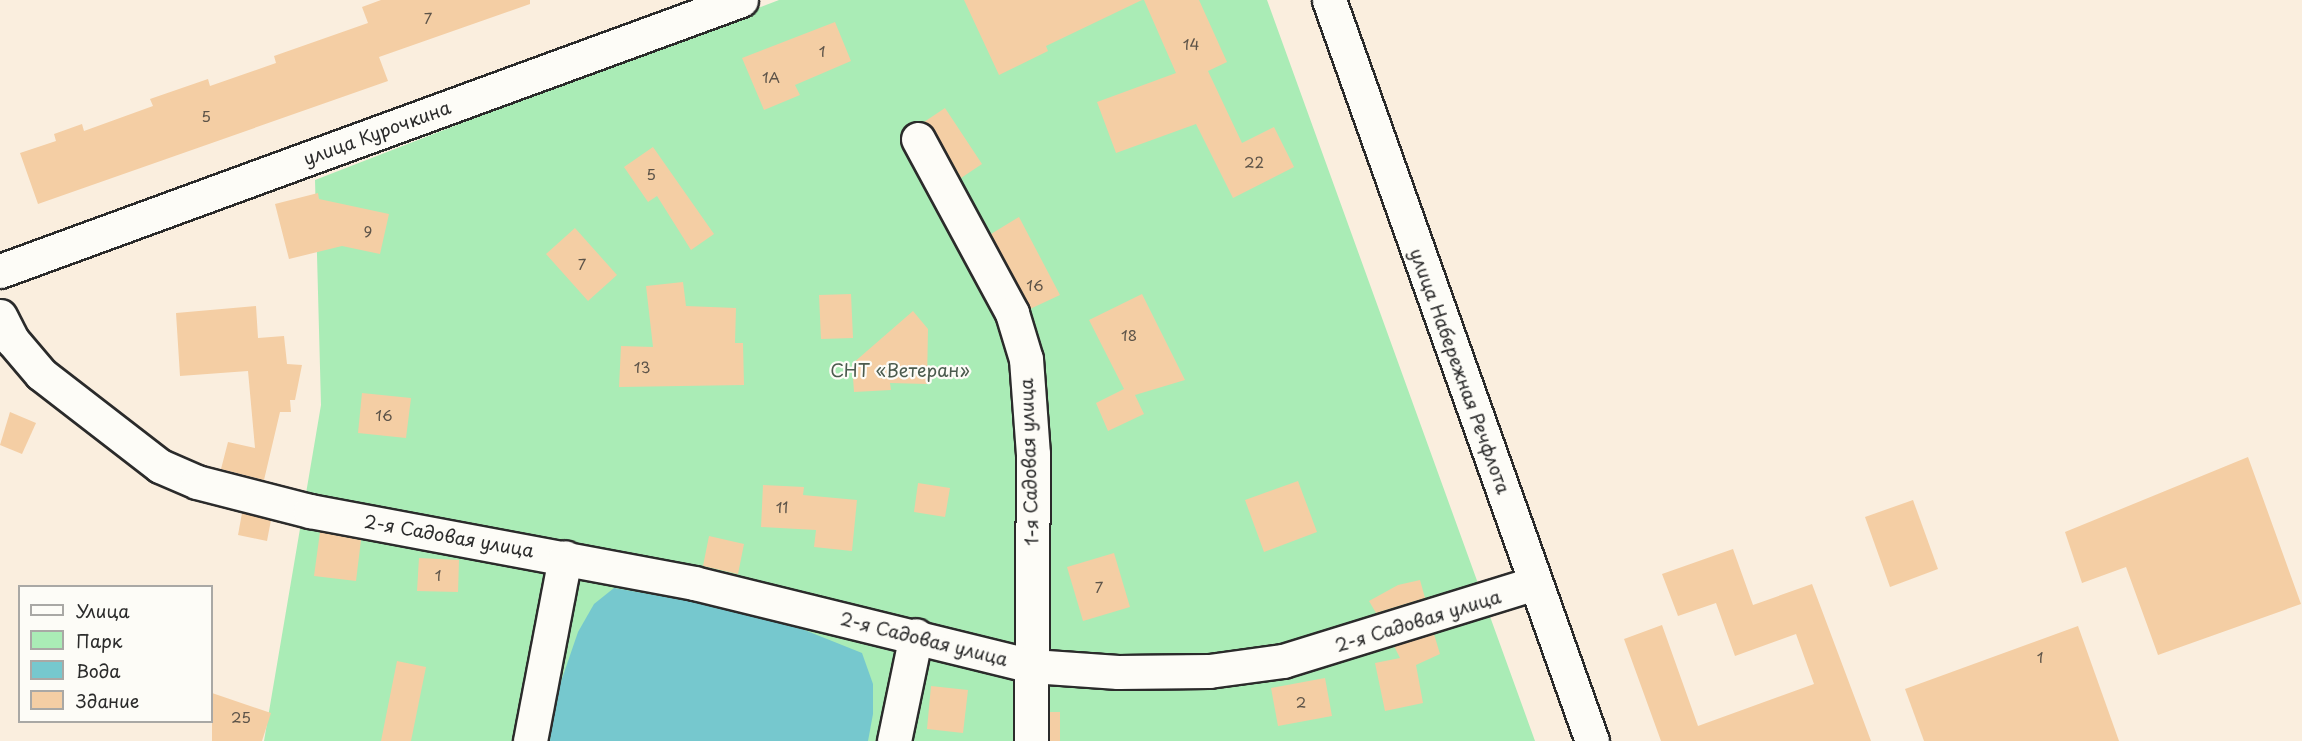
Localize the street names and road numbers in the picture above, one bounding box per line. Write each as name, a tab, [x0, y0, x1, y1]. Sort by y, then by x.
street label: улица Курочкина	[300, 96, 454, 170]
street label: улица Набережная Речфлота	[1405, 245, 1515, 497]
street label: 1-я Садовая улица	[1015, 378, 1043, 546]
street label: 2-я Садовая улица	[362, 510, 536, 562]
street label: 2-я Садовая улица	[1332, 585, 1504, 657]
street label: 2-я Садовая улица	[838, 608, 1010, 670]

